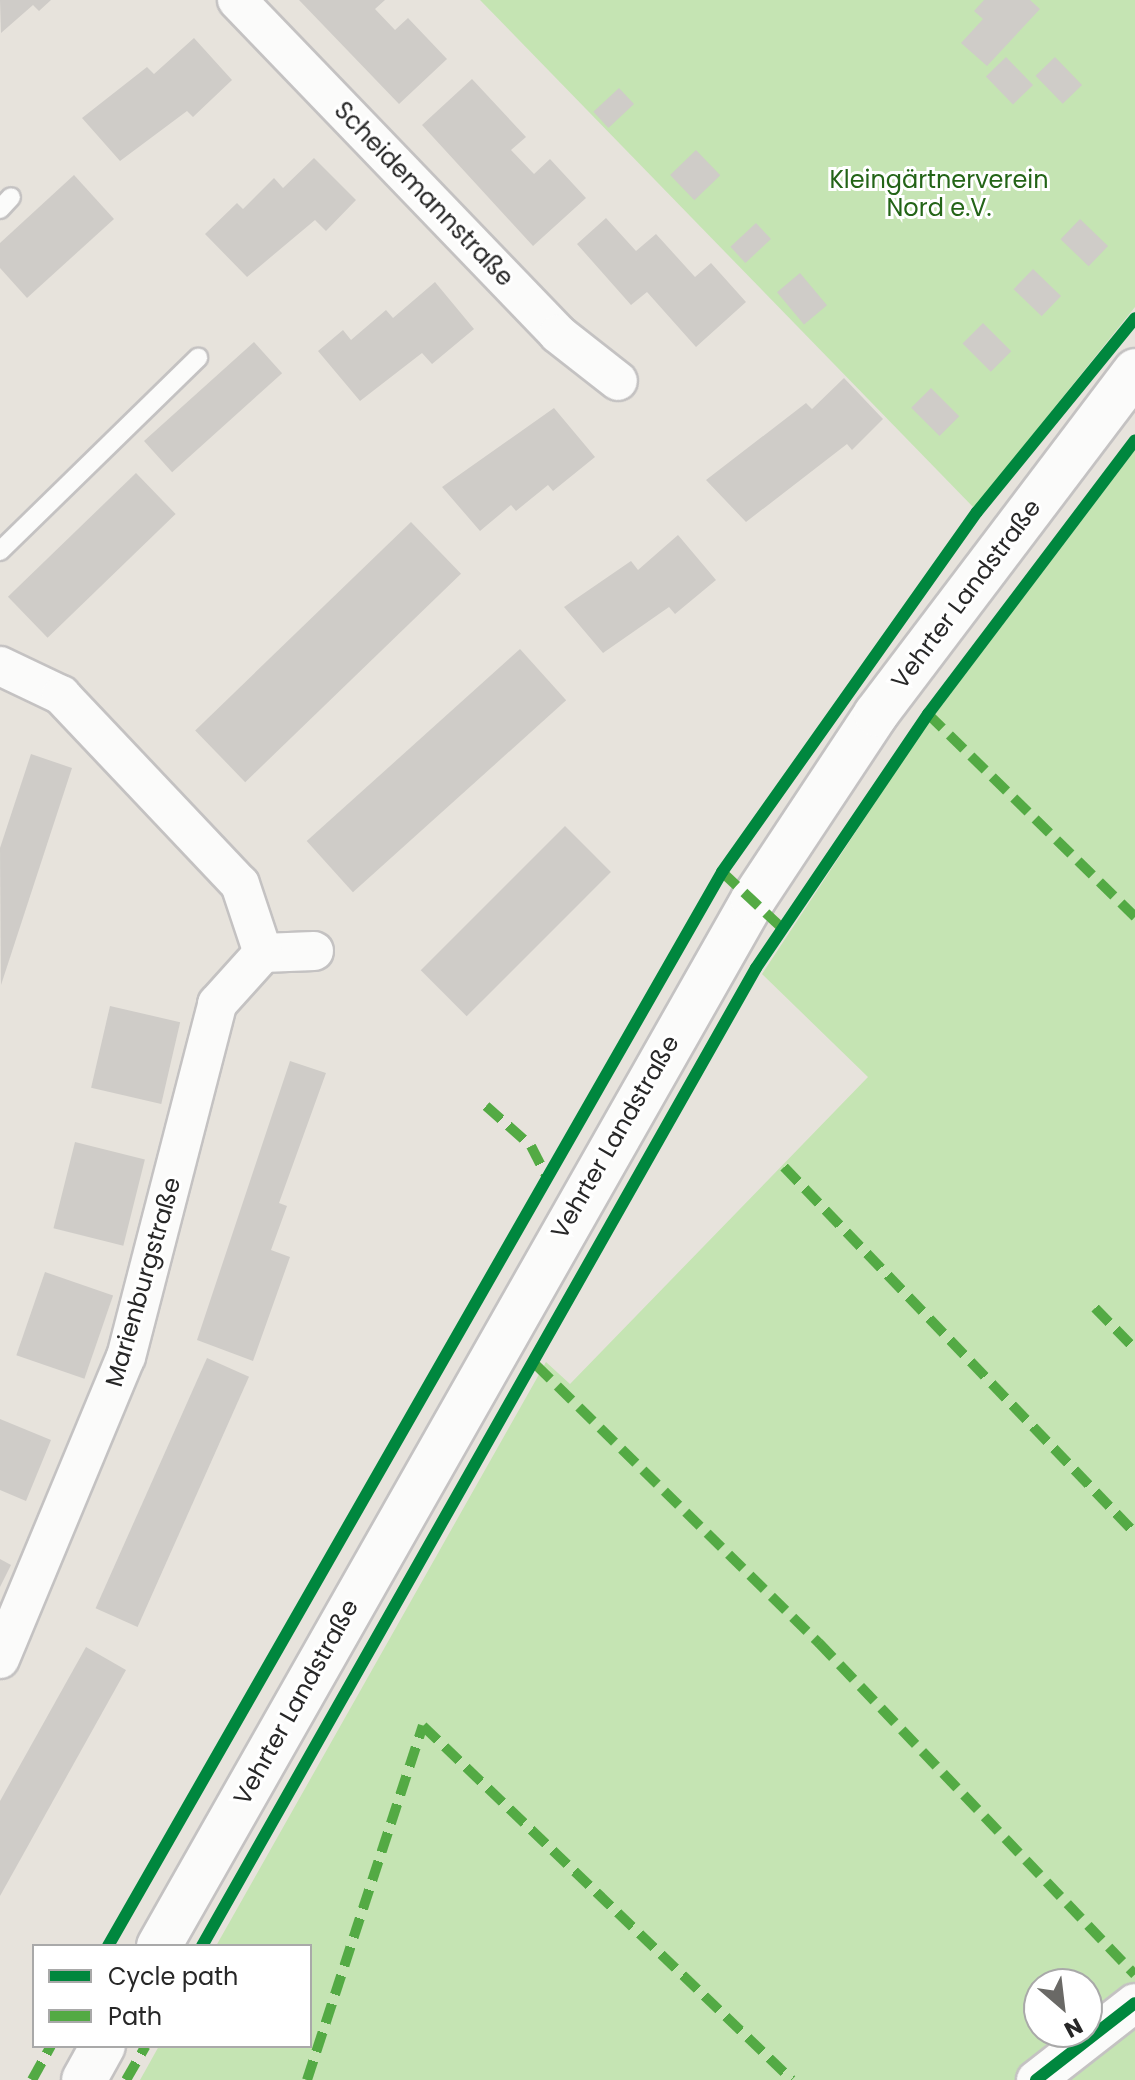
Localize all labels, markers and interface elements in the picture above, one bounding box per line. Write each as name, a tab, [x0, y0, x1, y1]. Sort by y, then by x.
street label: Scheidemannstraße	[328, 96, 520, 292]
park label: Kleingärtnerverein Nord e.V.	[829, 166, 1049, 222]
street label: Vehrter Landstraße	[885, 493, 1047, 695]
street label: Vehrter Landstraße	[545, 1030, 685, 1244]
street label: Marienburgstraße	[99, 1174, 187, 1390]
street label: Vehrter Landstraße	[228, 1594, 364, 1810]
legend	[32, 1944, 312, 2048]
text: Cycle path	[108, 1960, 238, 1993]
north arrow	[1023, 1968, 1103, 2048]
text: Path	[108, 2000, 162, 2033]
text: N	[1059, 2010, 1088, 2045]

